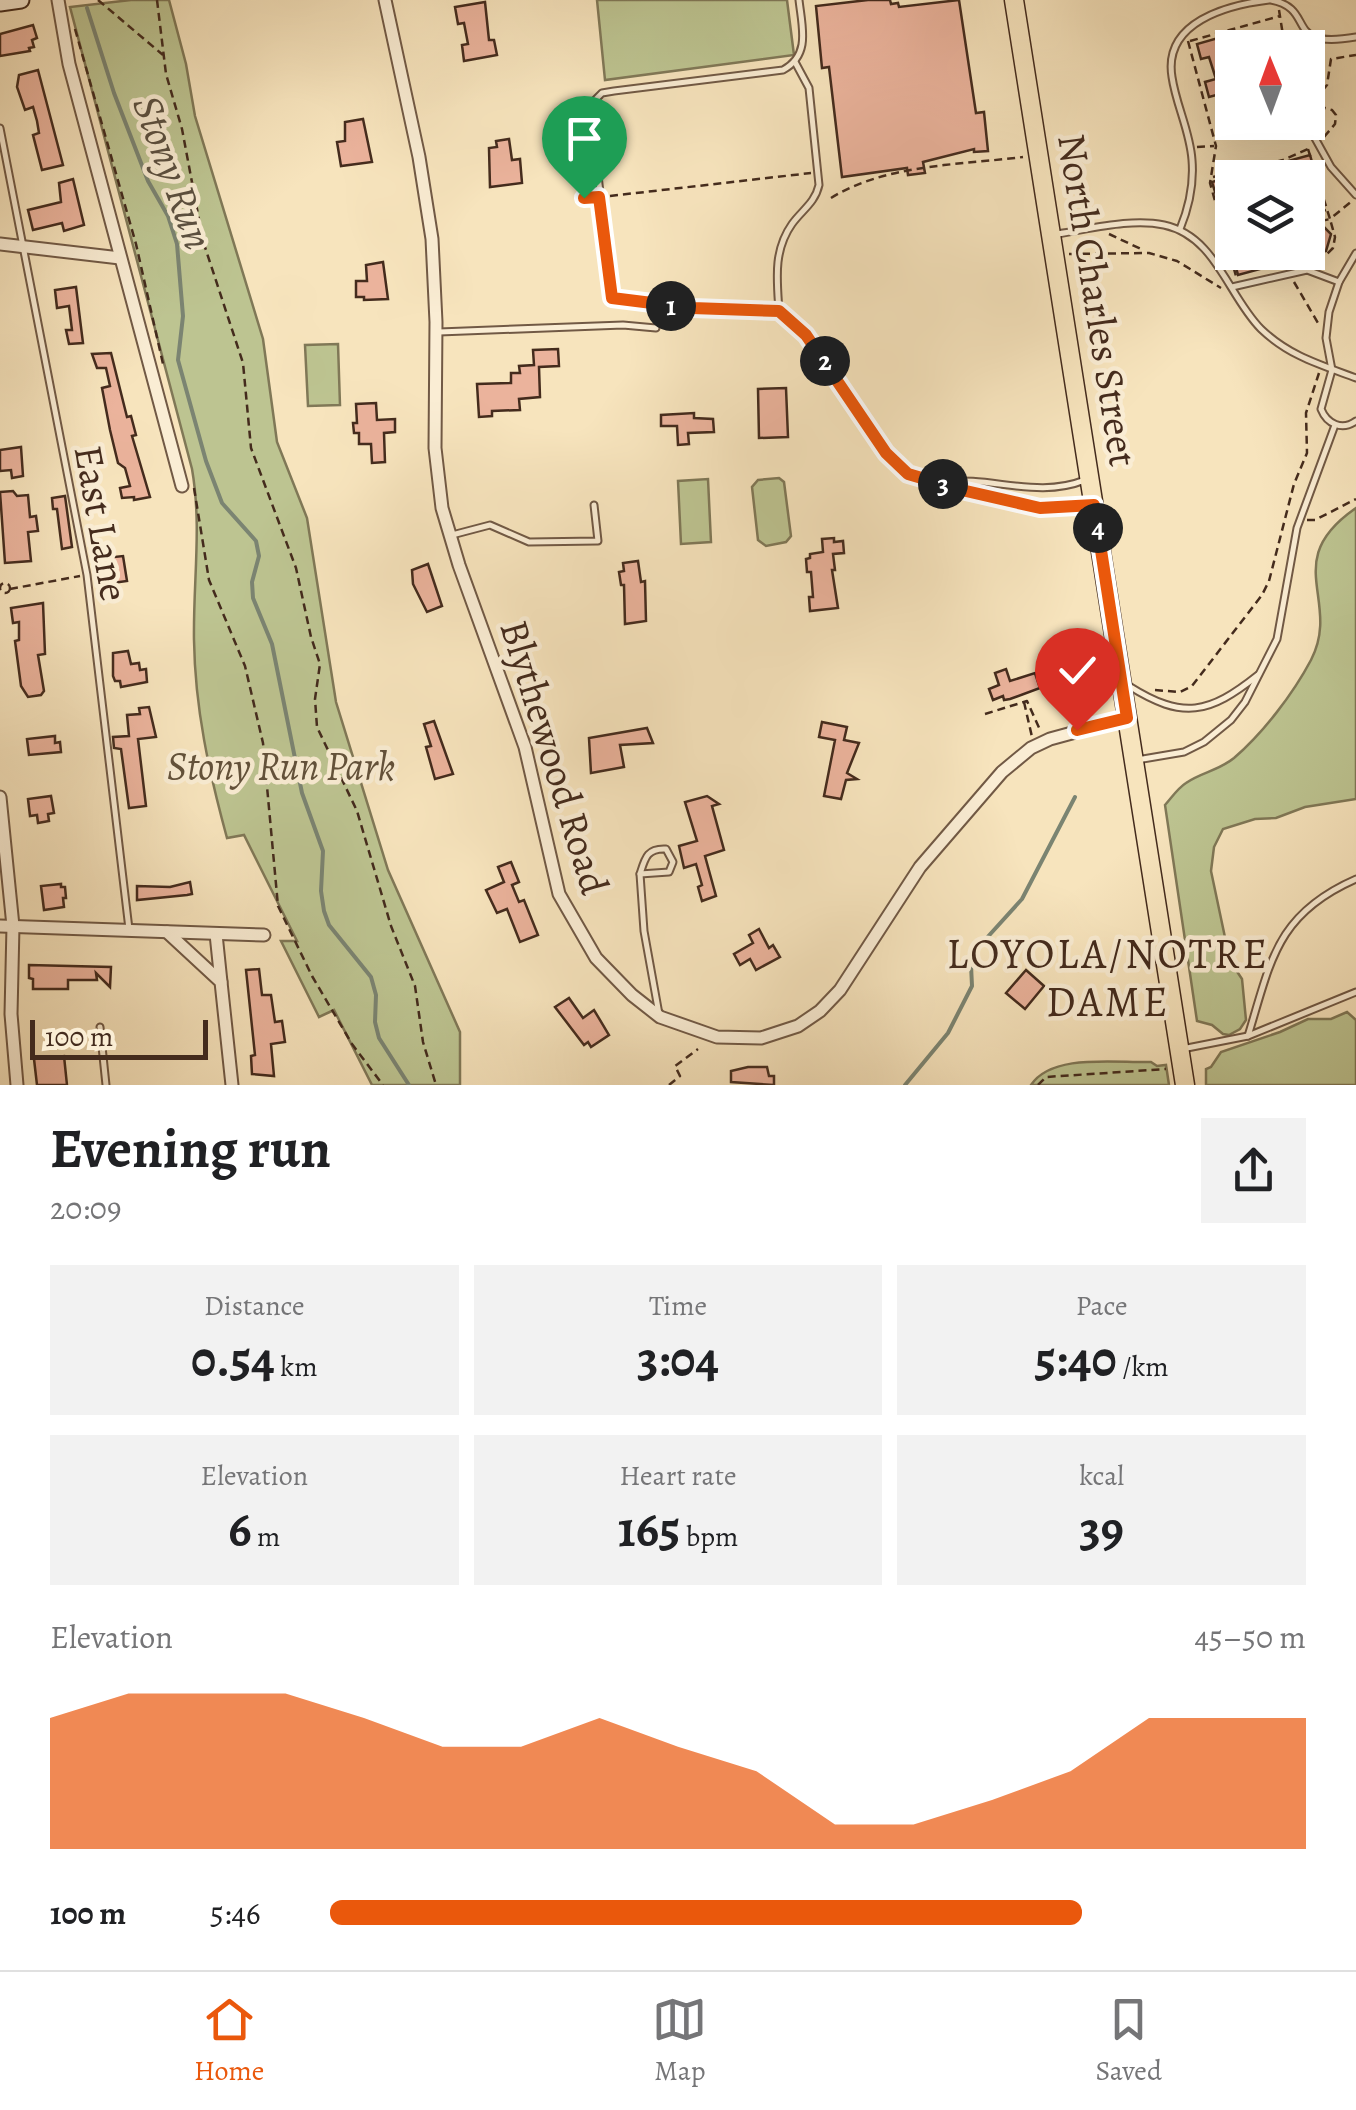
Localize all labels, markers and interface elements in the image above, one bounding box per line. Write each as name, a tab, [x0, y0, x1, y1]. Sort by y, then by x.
north arrow	[1215, 30, 1325, 140]
map controls	[1215, 30, 1325, 270]
water label: Stony Run	[119, 87, 228, 257]
pin	[542, 96, 627, 199]
icon: arrive	[557, 111, 612, 166]
street label: North Charles Street	[1044, 130, 1151, 470]
button: layers	[1215, 160, 1325, 270]
pin: 1	[646, 281, 696, 331]
text: 1	[666, 287, 676, 325]
pin: 2	[800, 336, 850, 386]
text: 2	[818, 342, 832, 380]
street label: East Lane	[61, 441, 142, 605]
pin: 3	[918, 459, 968, 509]
text: 3	[937, 465, 949, 503]
pin: 4	[1073, 503, 1123, 553]
text: 4	[1091, 509, 1105, 547]
street label: Blythewood Road	[487, 613, 622, 901]
pin	[1035, 628, 1120, 731]
icon: check	[1050, 643, 1105, 698]
park label: Stony Run Park	[167, 739, 395, 794]
district label: LOYOLA/NOTRE DAME	[946, 925, 1270, 1030]
scale bar	[30, 1015, 208, 1060]
text: 100 m	[45, 1018, 113, 1056]
text: Evening run	[50, 1111, 331, 1186]
button: share	[1201, 1118, 1306, 1223]
text: 20:09	[50, 1186, 122, 1230]
text: Distance	[204, 1287, 305, 1325]
text: Time	[649, 1287, 707, 1325]
text: Pace	[1076, 1287, 1128, 1325]
text: 0.54	[191, 1325, 275, 1393]
text: 3:04	[637, 1325, 719, 1393]
text: 5:40	[1035, 1325, 1117, 1393]
text: km	[275, 1348, 318, 1386]
text: /km	[1117, 1348, 1169, 1386]
text: Elevation	[201, 1457, 308, 1495]
text: Heart rate	[620, 1457, 736, 1495]
text: kcal	[1079, 1457, 1124, 1495]
text: 6	[228, 1495, 252, 1563]
text: 165	[618, 1495, 680, 1563]
text: 39	[1079, 1495, 1124, 1563]
text: m	[252, 1518, 280, 1556]
text: bpm	[680, 1518, 738, 1556]
text: Elevation	[50, 1615, 173, 1659]
text: 45–50 m	[1195, 1615, 1306, 1659]
text: 100 m	[50, 1891, 126, 1935]
text: 5:46	[210, 1891, 261, 1935]
tab: Home	[194, 1992, 264, 2090]
tab: Map	[652, 1992, 707, 2090]
tab: Saved	[1096, 1992, 1162, 2090]

